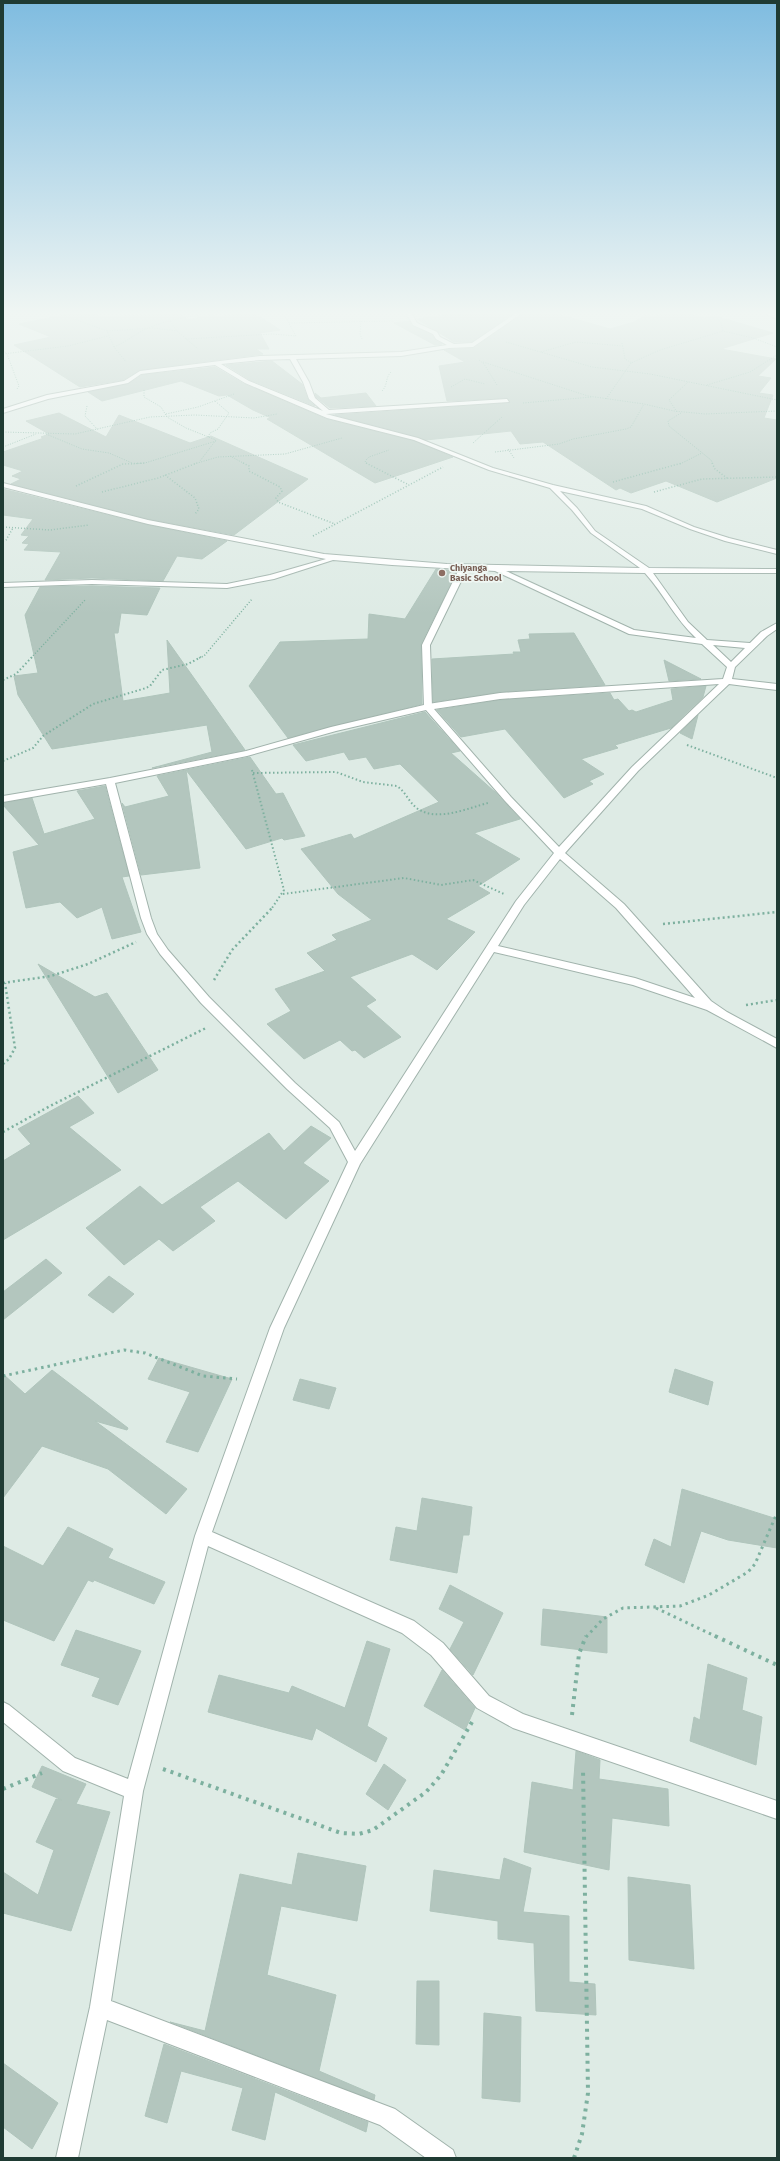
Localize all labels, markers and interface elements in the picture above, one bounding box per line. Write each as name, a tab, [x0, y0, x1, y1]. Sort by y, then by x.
place label: Chiyanga Basic School	[450, 563, 502, 583]
marker: Chiyanga Basic School	[437, 568, 447, 578]

